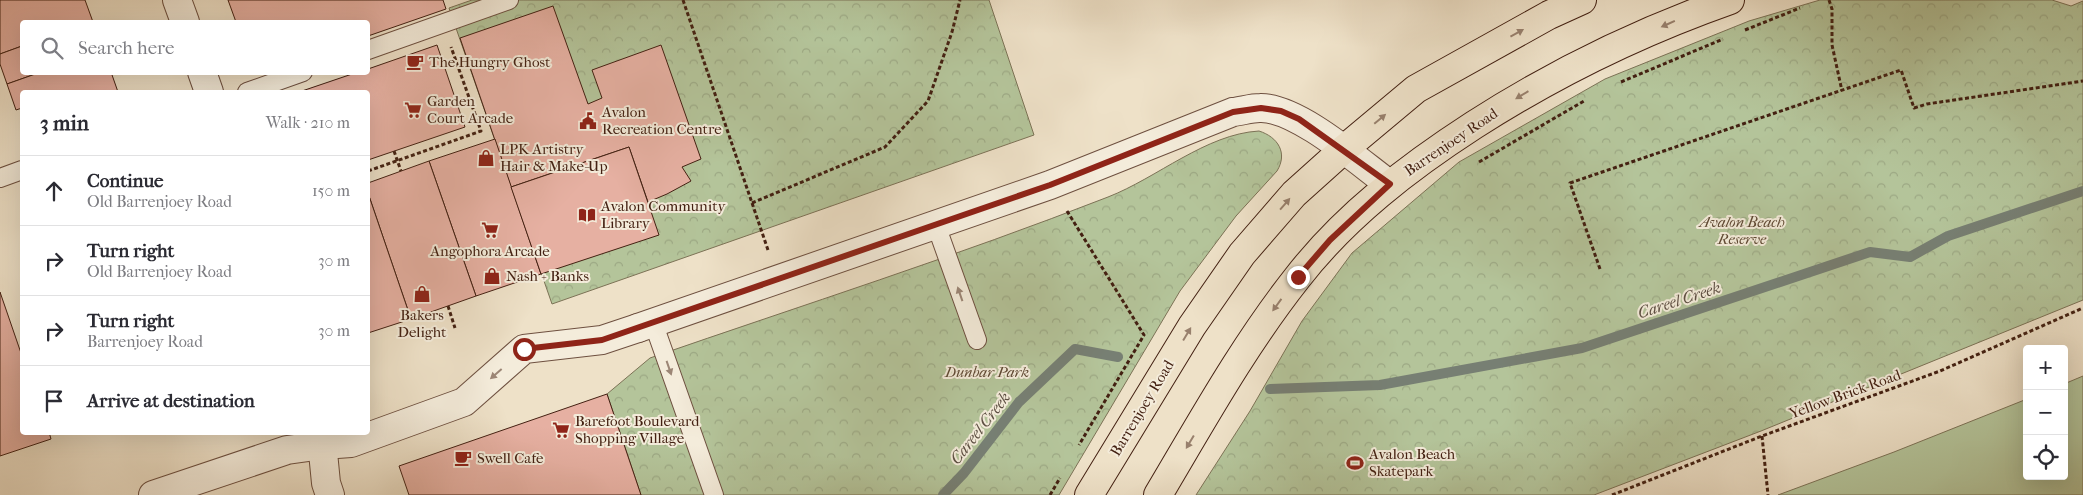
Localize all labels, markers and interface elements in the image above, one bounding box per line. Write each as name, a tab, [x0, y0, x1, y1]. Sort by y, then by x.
search box	[20, 20, 370, 75]
one-way arrow	[1661, 20, 1675, 28]
one-way arrow	[1510, 29, 1524, 37]
icon: search	[38, 34, 66, 62]
text: Search here	[78, 37, 174, 59]
cafe icon: The Hungry Ghost	[405, 52, 425, 72]
place label: The Hungry Ghost	[429, 53, 551, 71]
one-way arrow	[1515, 90, 1529, 99]
place label: Garden Court Arcade	[427, 92, 514, 127]
supermarket icon: Garden Court Arcade	[403, 100, 423, 120]
place label: Avalon Recreation Centre	[601, 103, 722, 138]
street label: Barrenjoey Road	[1401, 104, 1502, 180]
text: 3 min	[40, 111, 89, 135]
public building icon: Avalon Recreation Centre	[578, 111, 598, 131]
text: Walk · 210 m	[266, 113, 350, 132]
one-way arrow	[1374, 114, 1386, 125]
place label: LPK Artistry Hair & Make-Up	[500, 140, 608, 175]
shop icon: LPK Artistry Hair & Make-Up	[476, 148, 496, 168]
text: Continue	[87, 170, 163, 192]
icon: ahead	[40, 177, 68, 205]
text: 150 m	[312, 181, 350, 200]
text: Old Barrenjoey Road	[87, 192, 232, 211]
place label: Avalon Community Library	[600, 197, 726, 232]
one-way arrow	[1279, 199, 1291, 211]
library icon: Avalon Community Library	[577, 205, 597, 225]
park label: Avalon Beach Reserve	[1697, 213, 1785, 248]
supermarket icon: Angophora Arcade	[480, 220, 500, 240]
text: Turn right	[87, 240, 174, 262]
place label: Angophora Arcade	[429, 242, 550, 260]
icon: right	[40, 247, 68, 275]
text: 30 m	[318, 251, 350, 270]
text: Old Barrenjoey Road	[87, 262, 232, 281]
shop icon: Nash + Banks	[482, 266, 502, 286]
route end	[1287, 266, 1310, 289]
place label: Nash + Banks	[506, 267, 589, 285]
water label: Careel Creek	[1635, 278, 1723, 322]
shop icon: Bakers Delight	[412, 284, 432, 304]
one-way arrow	[956, 287, 963, 302]
one-way arrow	[1272, 298, 1282, 312]
place label: Bakers Delight	[398, 306, 447, 341]
text: Turn right	[87, 310, 174, 332]
icon: right	[40, 317, 68, 345]
text: 30 m	[318, 321, 350, 340]
one-way arrow	[1183, 327, 1192, 340]
text: Barrenjoey Road	[87, 332, 203, 351]
route start	[513, 338, 536, 361]
map controls	[2023, 345, 2068, 480]
button: +	[2023, 345, 2068, 390]
street label: Barrenjoey Road	[1106, 356, 1178, 459]
one-way arrow	[666, 361, 673, 376]
park label: Dunbar Park	[944, 363, 1029, 381]
street label: Yellow Brick Road	[1786, 365, 1904, 423]
one-way arrow	[490, 368, 502, 379]
icon: arrive	[40, 387, 68, 415]
water label: Careel Creek	[946, 388, 1014, 468]
text: Arrive at destination	[87, 390, 255, 412]
button: −	[2023, 390, 2068, 435]
place label: Barefoot Boulevard Shopping Village	[575, 412, 700, 447]
supermarket icon: Barefoot Boulevard Shopping Village	[551, 420, 571, 440]
one-way arrow	[1185, 435, 1194, 448]
button: locate	[2023, 435, 2068, 480]
place label: Avalon Beach Skatepark	[1368, 445, 1456, 480]
cafe icon: Swell Cafe	[453, 448, 473, 468]
place label: Swell Cafe	[477, 449, 544, 467]
sports icon: Avalon Beach Skatepark	[1345, 453, 1365, 473]

